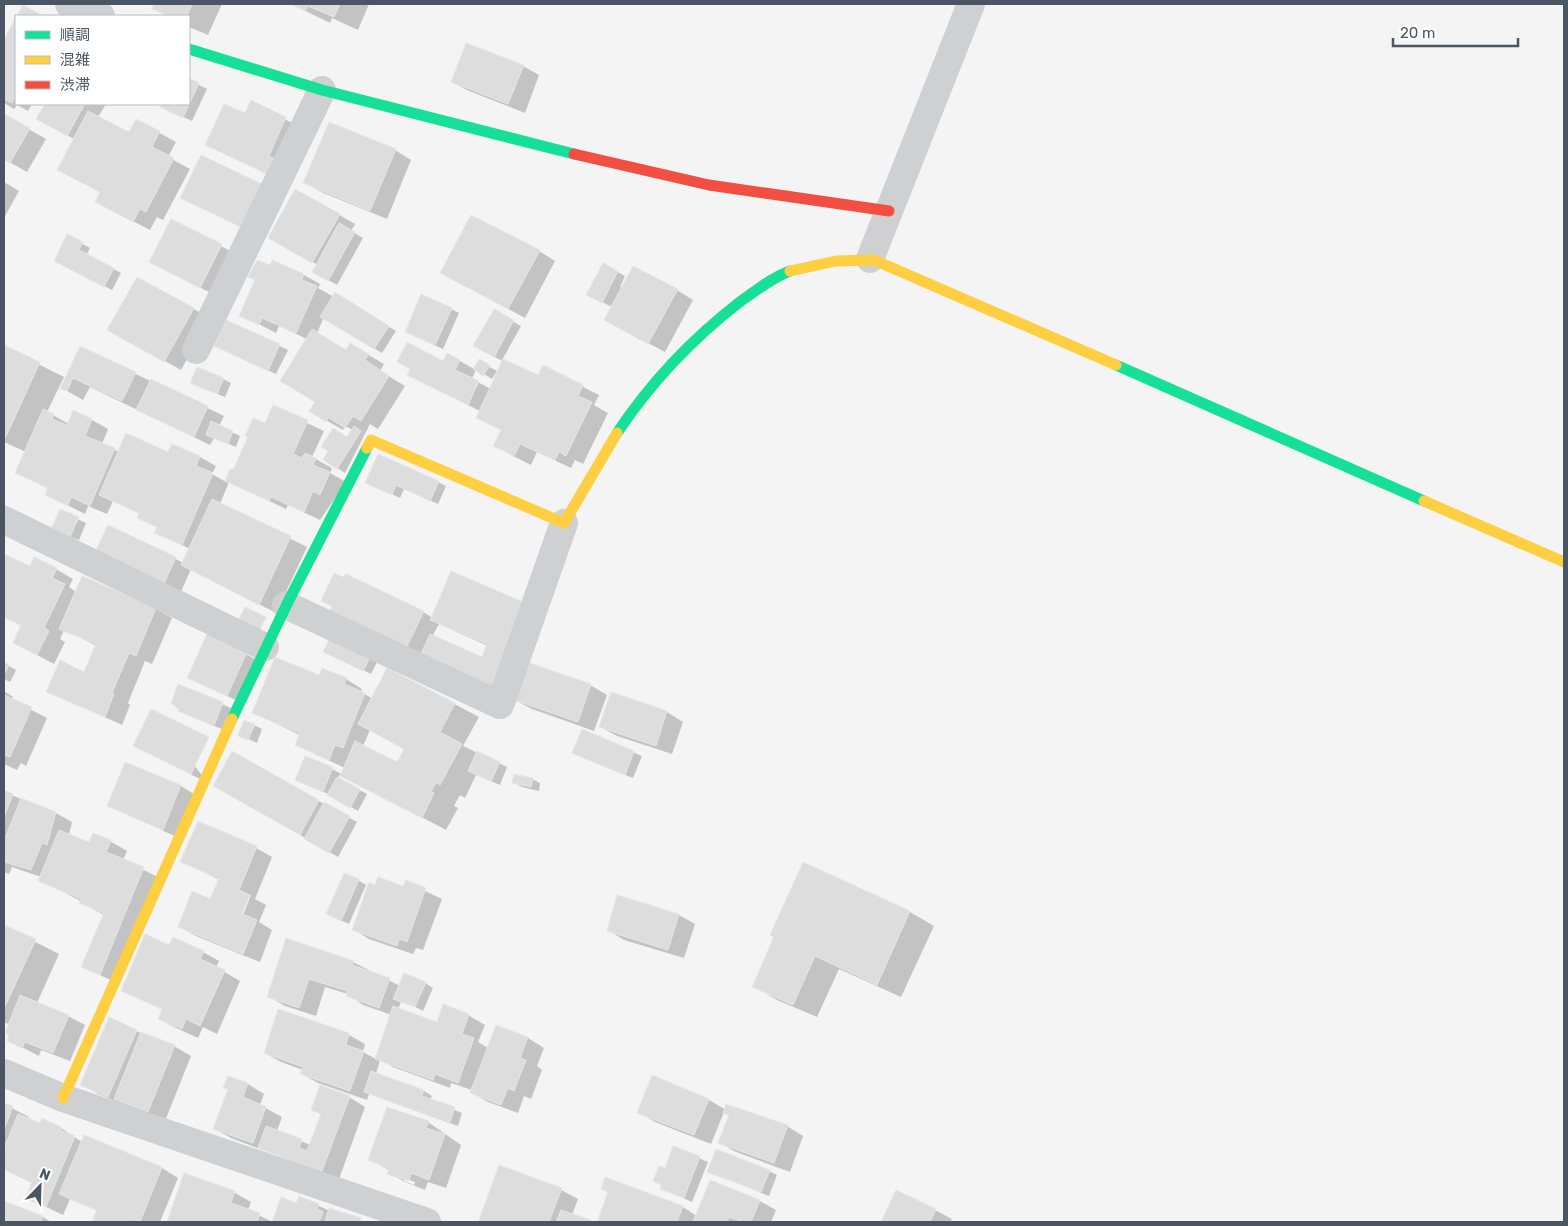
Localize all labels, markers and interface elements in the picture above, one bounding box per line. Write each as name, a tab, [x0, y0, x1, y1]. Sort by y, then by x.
legend	[15, 15, 190, 105]
scale bar	[1393, 15, 1518, 47]
text: 20 m	[1400, 24, 1435, 42]
text: 順調	[60, 26, 90, 44]
text: 混雑	[60, 51, 90, 69]
text: 渋滞	[60, 76, 90, 94]
north arrow	[15, 1161, 65, 1211]
text: N	[37, 1165, 53, 1184]

